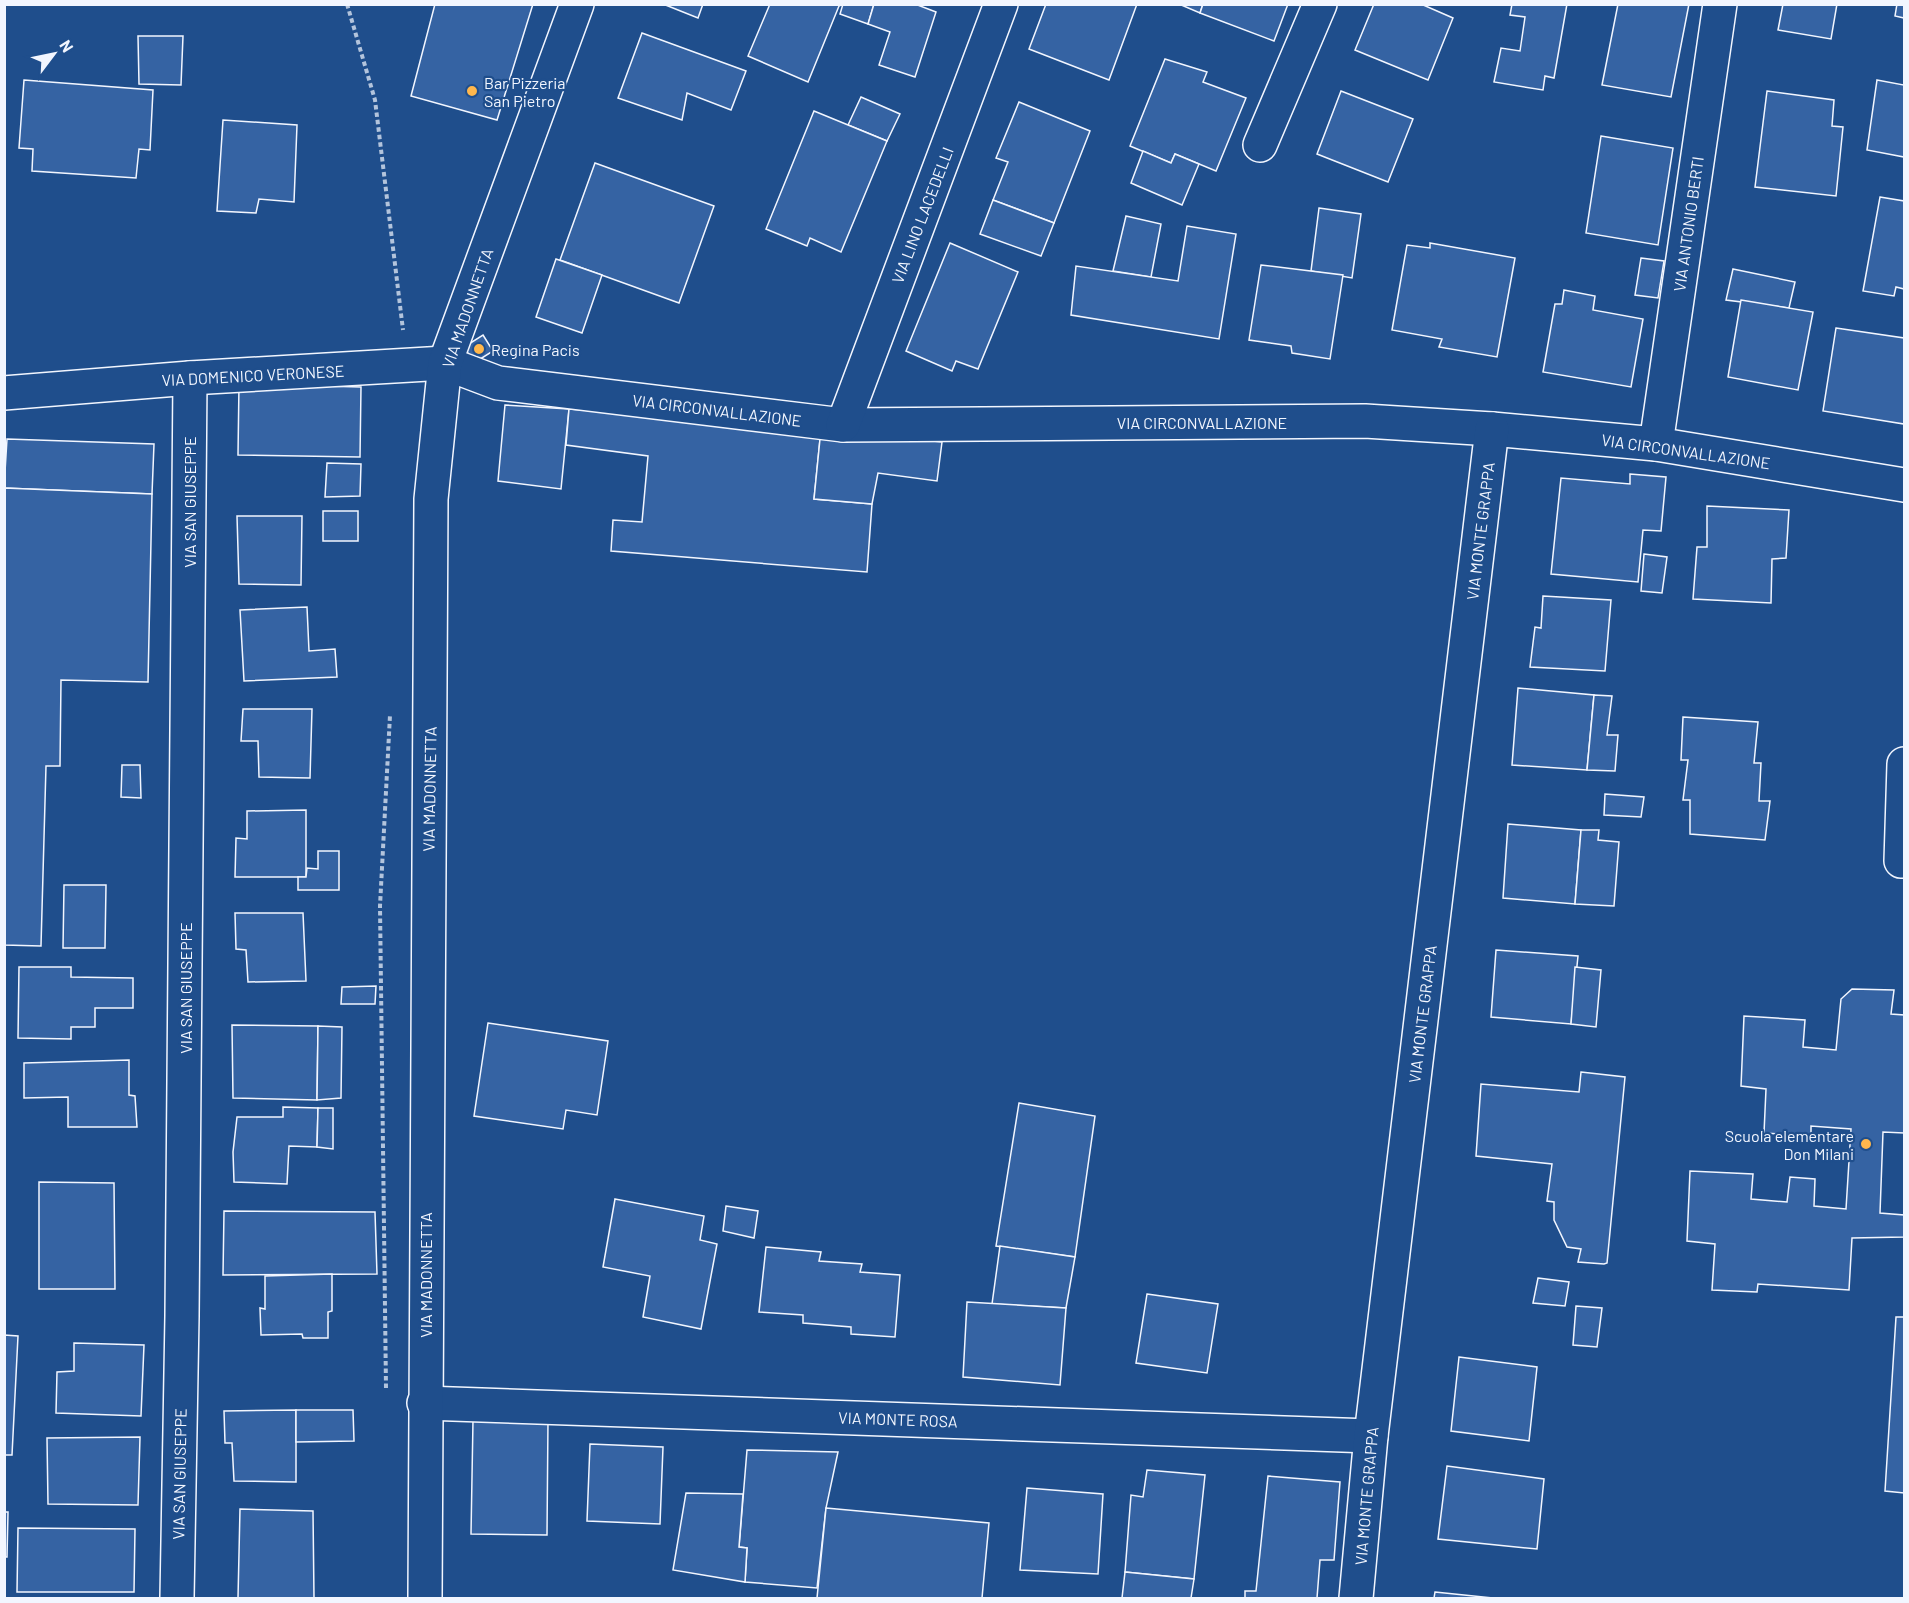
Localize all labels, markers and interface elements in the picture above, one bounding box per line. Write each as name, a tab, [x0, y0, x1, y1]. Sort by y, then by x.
north arrow	[24, 24, 84, 84]
text: N	[56, 36, 78, 55]
place label: Bar Pizzeria San Pietro	[484, 73, 566, 110]
marker: Bar Pizzeria San Pietro	[465, 84, 479, 98]
street label: VIA LINO LACEDELLI	[887, 144, 957, 286]
street label: VIA ANTONIO BERTI	[1669, 155, 1707, 293]
street label: VIA MADONNETTA	[438, 245, 496, 370]
place label: Regina Pacis	[491, 340, 580, 359]
marker: Regina Pacis	[472, 342, 486, 356]
street label: VIA DOMENICO VERONESE	[161, 361, 345, 389]
street label: VIA CIRCONVALLAZIONE	[631, 390, 803, 430]
street label: VIA CIRCONVALLAZIONE	[1117, 413, 1287, 432]
street label: VIA CIRCONVALLAZIONE	[1600, 430, 1772, 472]
street label: VIA SAN GIUSEPPE	[180, 436, 199, 568]
street label: VIA MONTE GRAPPA	[1462, 461, 1498, 601]
street label: VIA MADONNETTA	[418, 726, 440, 852]
street label: VIA SAN GIUSEPPE	[176, 922, 195, 1054]
street label: VIA MONTE GRAPPA	[1404, 944, 1440, 1084]
place label: Scuola elementare Don Milani	[1725, 1126, 1854, 1163]
marker: Scuola elementare Don Milani	[1859, 1137, 1873, 1151]
street label: VIA MADONNETTA	[416, 1212, 435, 1338]
street label: VIA MONTE ROSA	[838, 1407, 958, 1431]
street label: VIA SAN GIUSEPPE	[168, 1408, 190, 1540]
street label: VIA MONTE GRAPPA	[1350, 1426, 1382, 1566]

